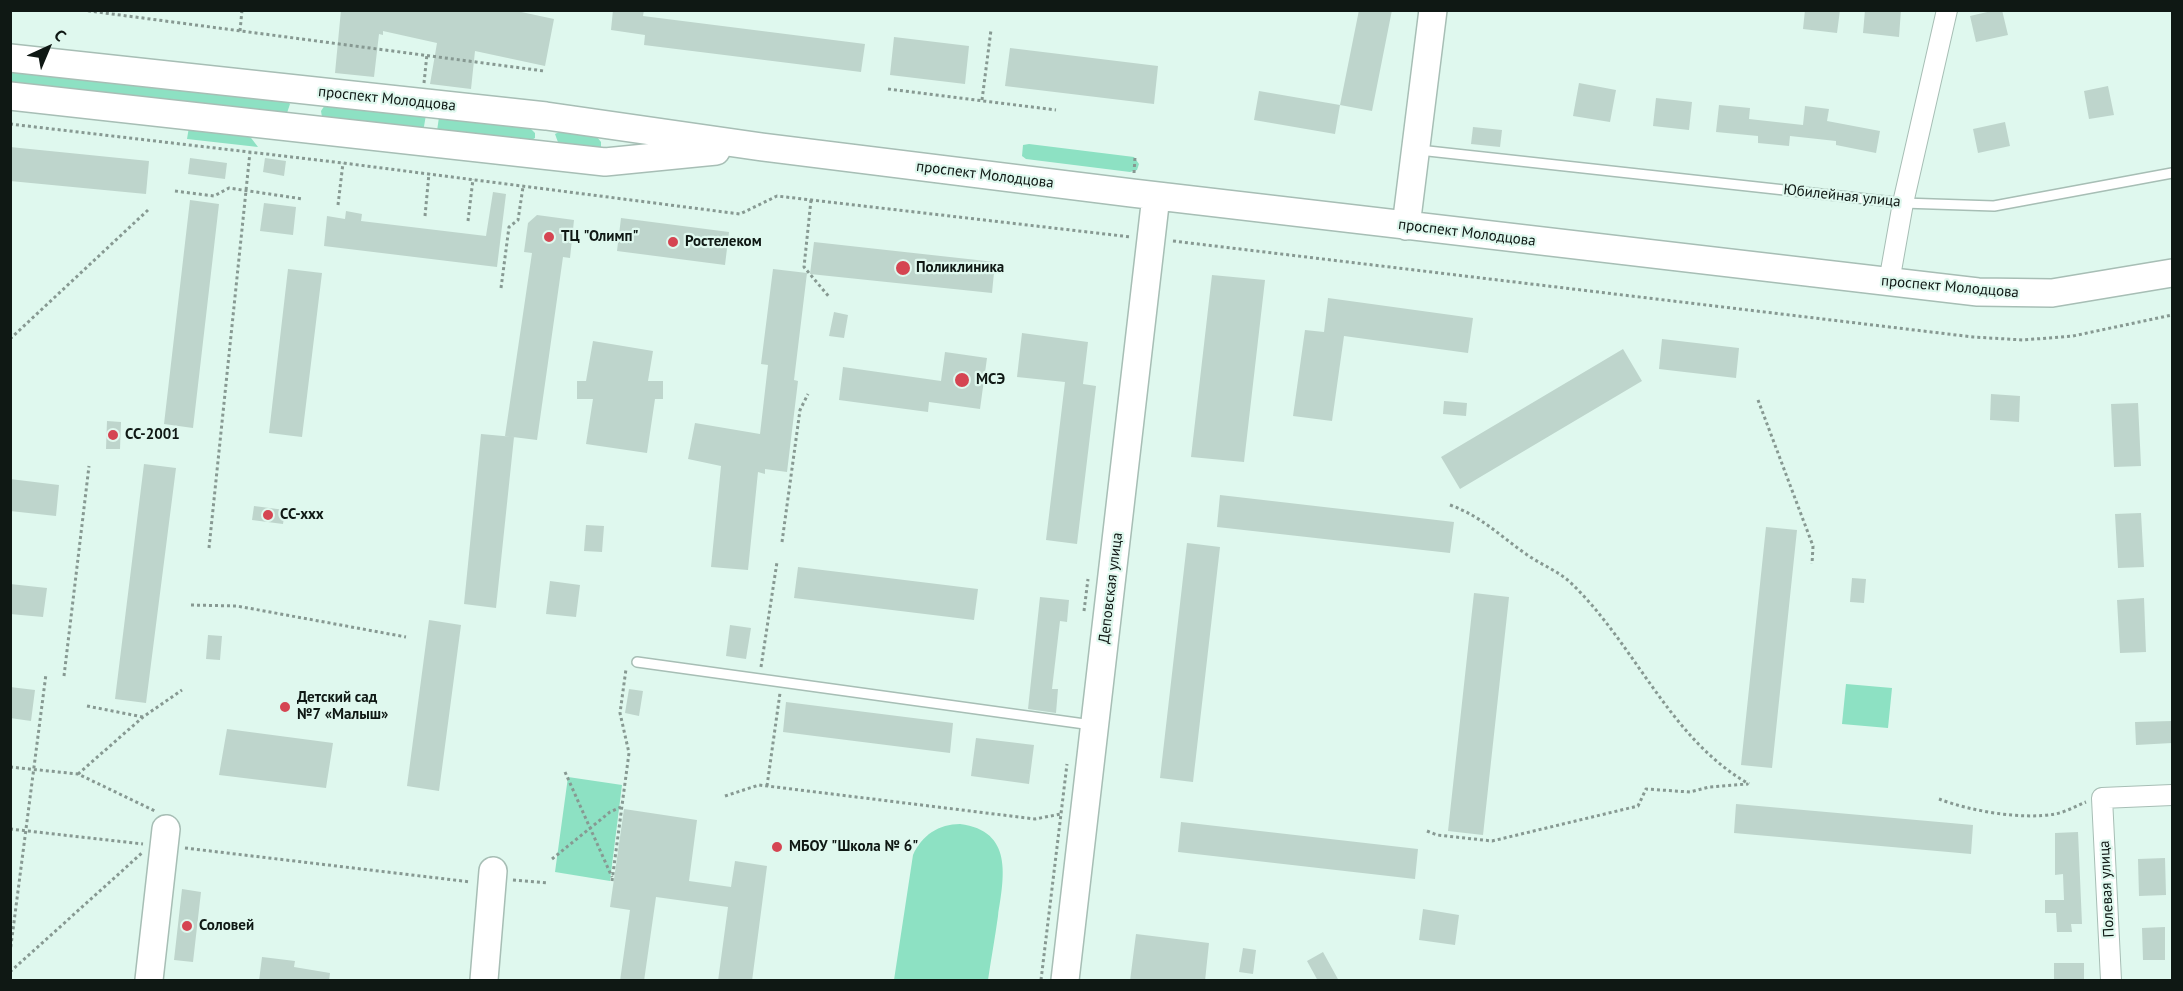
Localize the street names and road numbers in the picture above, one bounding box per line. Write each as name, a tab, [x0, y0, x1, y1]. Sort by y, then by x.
street label: проспект Молодцова	[317, 83, 457, 115]
street label: проспект Молодцова	[915, 158, 1055, 192]
street label: Юбилейная улица	[1782, 181, 1902, 211]
street label: проспект Молодцова	[1397, 216, 1537, 250]
street label: проспект Молодцова	[1880, 272, 2020, 302]
street label: Деповская улица	[1095, 532, 1127, 644]
street label: Полевая улица	[2095, 840, 2119, 938]

